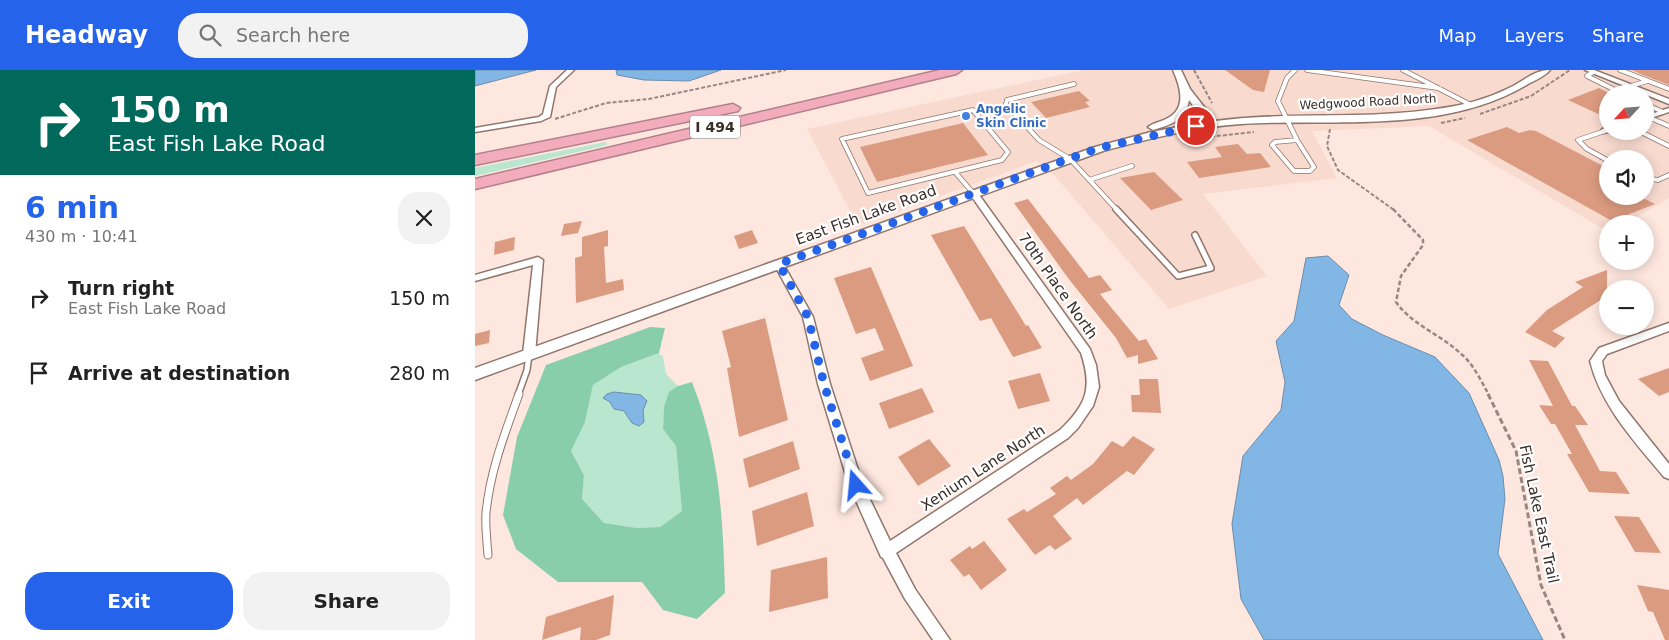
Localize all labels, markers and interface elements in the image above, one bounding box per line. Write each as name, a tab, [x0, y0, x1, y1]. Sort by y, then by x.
search box	[178, 13, 528, 58]
text: Headway	[25, 21, 148, 49]
icon: search	[196, 21, 224, 49]
text: Search here	[236, 24, 350, 46]
text: Map	[1438, 25, 1476, 46]
text: Layers	[1504, 25, 1564, 46]
text: Share	[1592, 25, 1644, 46]
north arrow	[1599, 85, 1654, 140]
map controls	[1599, 85, 1654, 335]
icon: right	[25, 90, 90, 155]
text: 150 m	[108, 90, 230, 130]
street label: Wedgwood Road North	[1299, 91, 1437, 113]
place label: Angelic Skin Clinic	[976, 102, 1046, 130]
pin	[1175, 105, 1217, 147]
marker: Angelic Skin Clinic	[960, 110, 972, 122]
icon: arrive	[1182, 112, 1210, 140]
road number: I 494	[690, 116, 740, 138]
text: East Fish Lake Road	[108, 131, 325, 156]
button: sound	[1599, 150, 1654, 205]
street label: East Fish Lake Road	[793, 181, 939, 249]
text: 6 min	[25, 190, 119, 225]
button: close	[398, 192, 450, 244]
button: +	[1599, 215, 1654, 270]
text: 430 m · 10:41	[25, 227, 138, 246]
street label: 70th Place North	[1015, 229, 1101, 343]
text: Turn right	[68, 277, 174, 299]
button: −	[1599, 280, 1654, 335]
icon: right	[25, 284, 53, 312]
text: 150 m	[389, 287, 450, 309]
text: East Fish Lake Road	[68, 299, 226, 318]
icon: arrive	[25, 359, 53, 387]
text: Arrive at destination	[68, 362, 290, 384]
text: 280 m	[389, 362, 450, 384]
street label: Xenium Lane North	[918, 421, 1048, 515]
street label: Fish Lake East Trail	[1516, 443, 1562, 585]
position arrow	[829, 458, 881, 510]
button: Exit	[25, 572, 233, 630]
button: Share	[243, 572, 450, 630]

